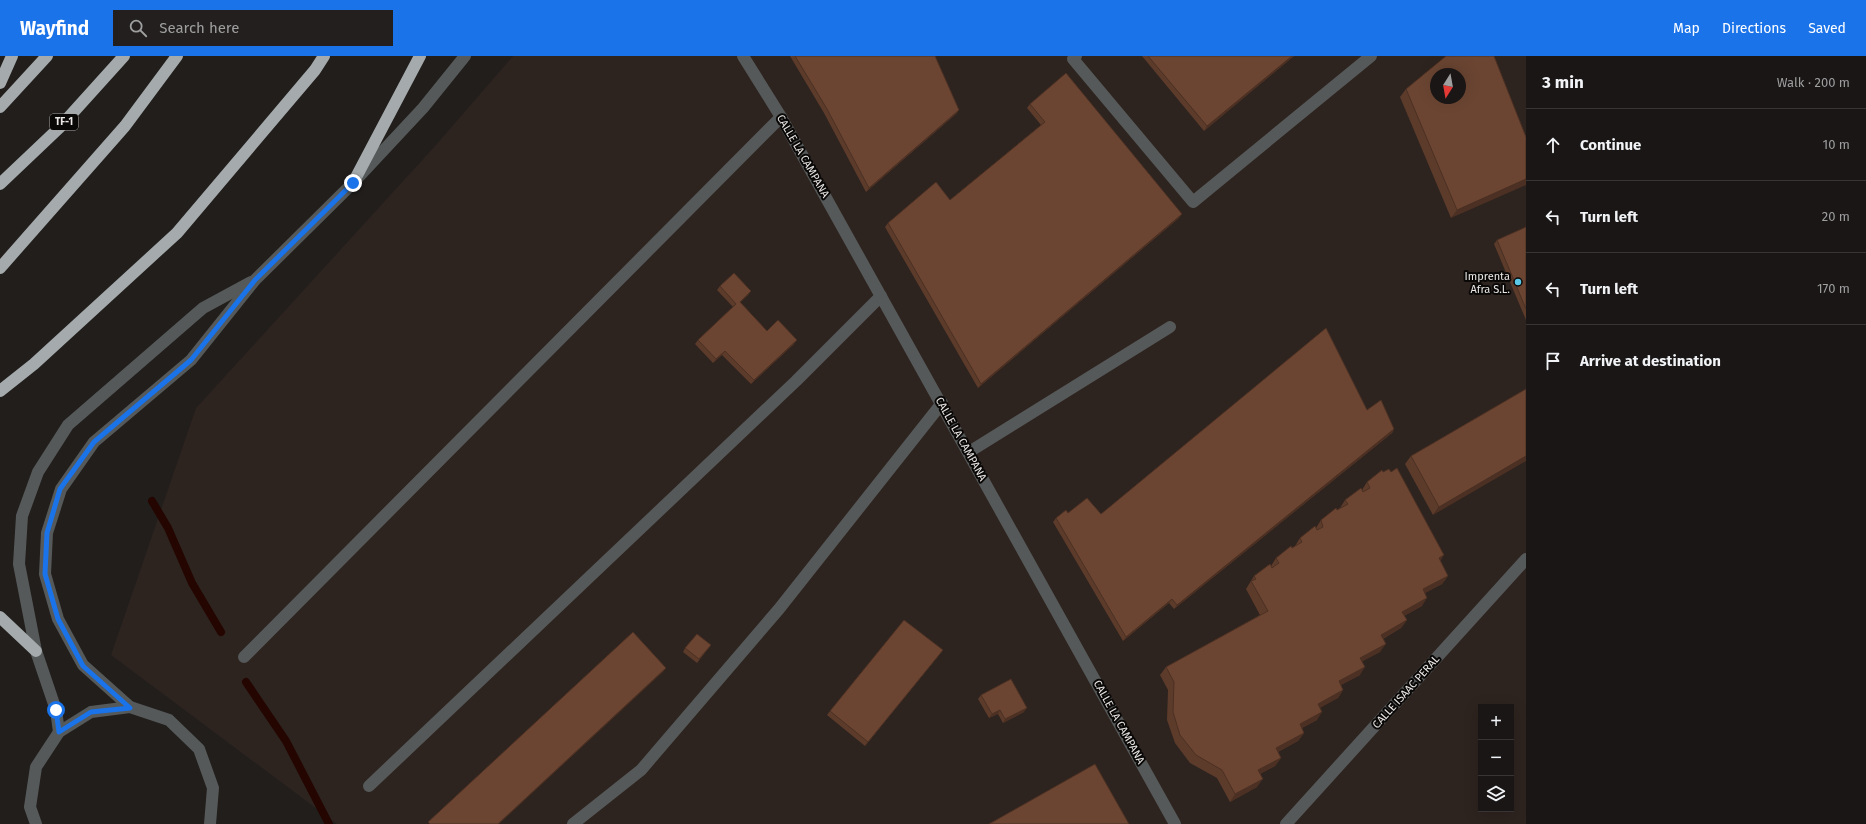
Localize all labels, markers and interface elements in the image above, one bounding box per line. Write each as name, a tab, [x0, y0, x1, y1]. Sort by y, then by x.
search box	[113, 10, 393, 46]
text: Wayfind	[20, 17, 89, 40]
icon: search	[127, 17, 149, 39]
text: Search here	[159, 19, 239, 37]
text: Map	[1673, 20, 1700, 37]
text: Directions	[1722, 20, 1786, 37]
text: Saved	[1808, 20, 1846, 37]
north arrow	[1430, 68, 1466, 104]
text: 3 min	[1542, 72, 1584, 93]
text: Walk · 200 m	[1777, 75, 1850, 90]
street label: CALLE LA CAMPANA	[774, 112, 832, 200]
road number: TF-1	[50, 114, 78, 130]
icon: ahead	[1542, 134, 1564, 156]
text: Continue	[1580, 136, 1641, 154]
text: 10 m	[1823, 137, 1850, 152]
route end	[344, 174, 362, 192]
icon: left	[1542, 206, 1564, 228]
text: Turn left	[1580, 208, 1638, 226]
text: 20 m	[1822, 209, 1850, 224]
place label: Imprenta Afra S.L.	[1465, 270, 1510, 296]
marker: Imprenta Afra S.L.	[1513, 277, 1523, 287]
icon: left	[1542, 278, 1564, 300]
text: Turn left	[1580, 280, 1638, 298]
text: 170 m	[1817, 281, 1850, 296]
icon: arrive	[1542, 350, 1564, 372]
text: Arrive at destination	[1580, 352, 1721, 370]
street label: CALLE LA CAMPANA	[933, 395, 990, 484]
street label: CALLE ISAAC PERAL	[1370, 652, 1443, 731]
street label: CALLE LA CAMPANA	[1091, 678, 1148, 767]
route start	[47, 701, 65, 719]
map controls	[1478, 704, 1514, 812]
button: +	[1478, 704, 1514, 740]
button: −	[1478, 740, 1514, 776]
button: layers	[1478, 776, 1514, 812]

